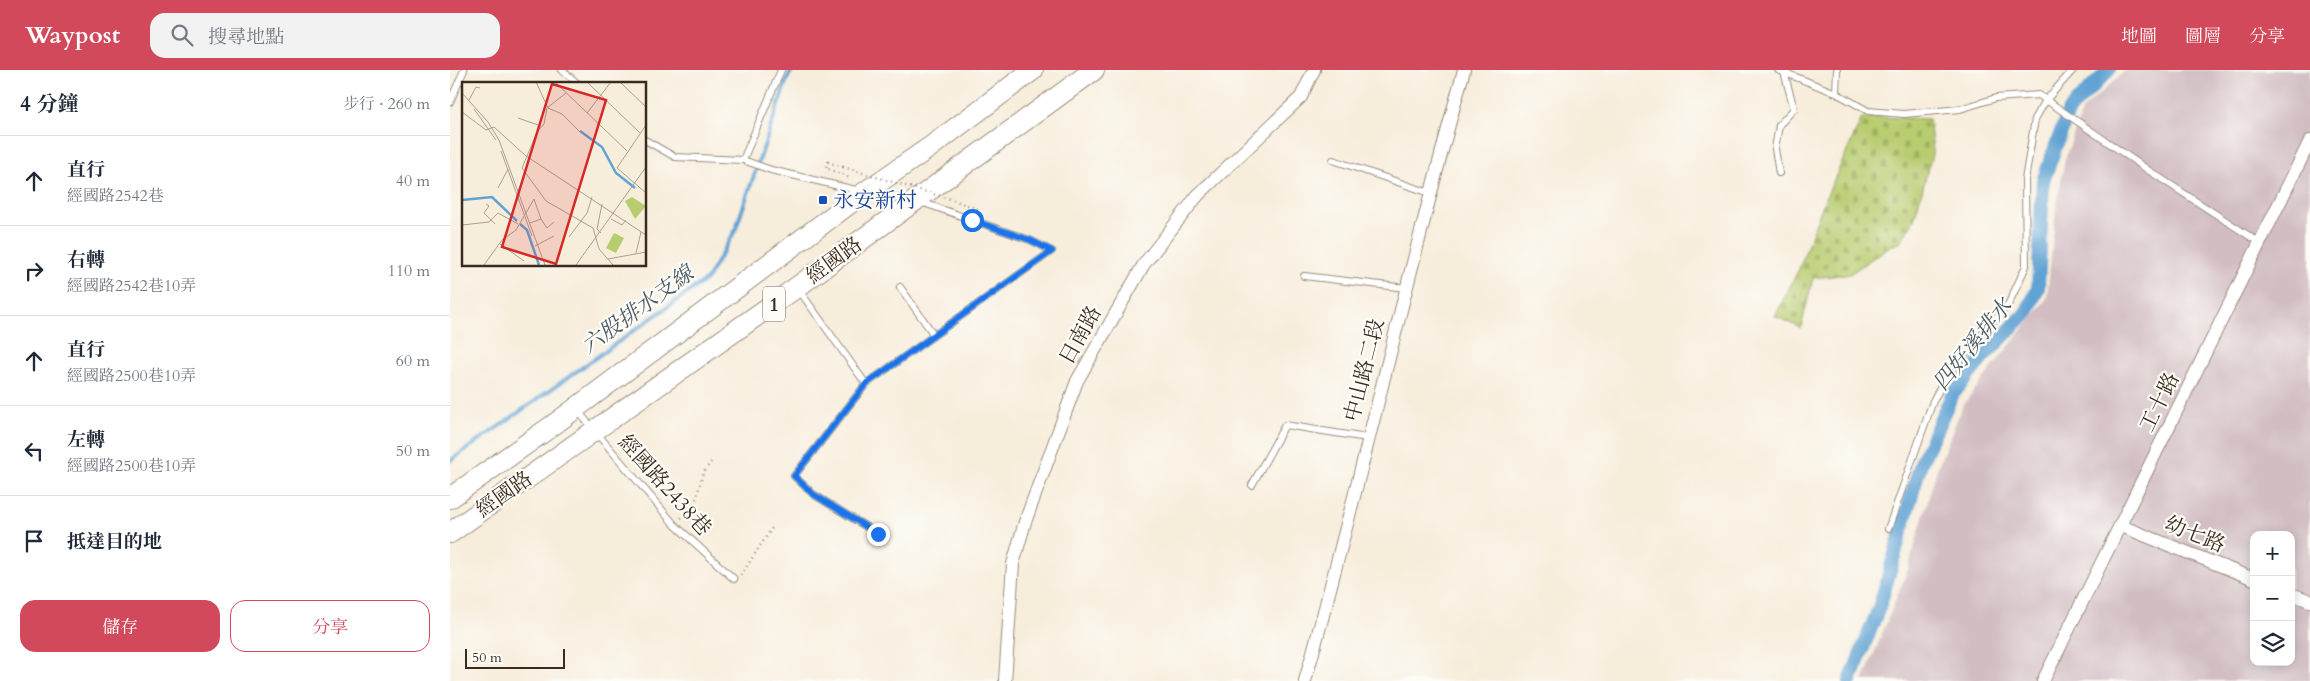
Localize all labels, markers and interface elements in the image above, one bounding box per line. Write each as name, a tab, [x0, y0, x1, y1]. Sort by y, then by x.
search box	[150, 13, 500, 58]
text: Waypost	[25, 19, 120, 52]
icon: search	[168, 21, 196, 49]
text: 搜尋地點	[208, 24, 284, 50]
text: 地圖	[2121, 24, 2157, 49]
text: 圖層	[2185, 24, 2221, 49]
text: 分享	[2249, 24, 2285, 49]
inset map	[462, 82, 646, 266]
text: 4 分鐘	[20, 90, 78, 119]
text: 步行 · 260 m	[343, 93, 430, 115]
text: 直行	[67, 157, 105, 183]
icon: ahead	[20, 167, 48, 195]
text: 40 m	[396, 170, 430, 192]
text: 經國路2542巷	[67, 185, 164, 207]
place label: 永安新村	[833, 186, 917, 215]
marker: 永安新村	[817, 194, 829, 206]
route start	[961, 209, 984, 232]
street label: 經國路	[800, 230, 868, 291]
text: 右轉	[67, 247, 105, 273]
icon: right	[20, 257, 48, 285]
water label: 六股排水支線	[575, 258, 701, 361]
text: 110 m	[388, 260, 430, 282]
text: 經國路2542巷10弄	[67, 275, 196, 297]
road number: 1	[763, 286, 785, 322]
water label: 四好溪排水	[1927, 291, 2020, 397]
street label: 日南路	[1052, 301, 1108, 370]
street label: 中山路二段	[1338, 316, 1391, 425]
text: 直行	[67, 337, 105, 363]
icon: ahead	[20, 347, 48, 375]
text: 60 m	[396, 350, 430, 372]
text: 經國路2500巷10弄	[67, 365, 196, 387]
street label: 工十路	[2133, 368, 2186, 437]
text: 左轉	[67, 427, 105, 453]
street label: 經國路2438巷	[611, 428, 718, 542]
icon: left	[20, 437, 48, 465]
text: 50 m	[396, 440, 430, 462]
text: 經國路2500巷10弄	[67, 455, 196, 477]
street label: 經國路	[470, 464, 538, 524]
street label: 幼七路	[2160, 509, 2229, 560]
route end	[867, 523, 890, 546]
icon: arrive	[20, 527, 48, 555]
text: 抵達目的地	[67, 529, 162, 555]
map controls	[2250, 531, 2295, 666]
button: +	[2250, 531, 2295, 576]
button: −	[2250, 576, 2295, 621]
button: 儲存	[20, 600, 220, 652]
button: 分享	[230, 600, 430, 652]
button: layers	[2250, 621, 2295, 666]
scale bar	[465, 646, 565, 669]
text: 50 m	[472, 648, 502, 667]

